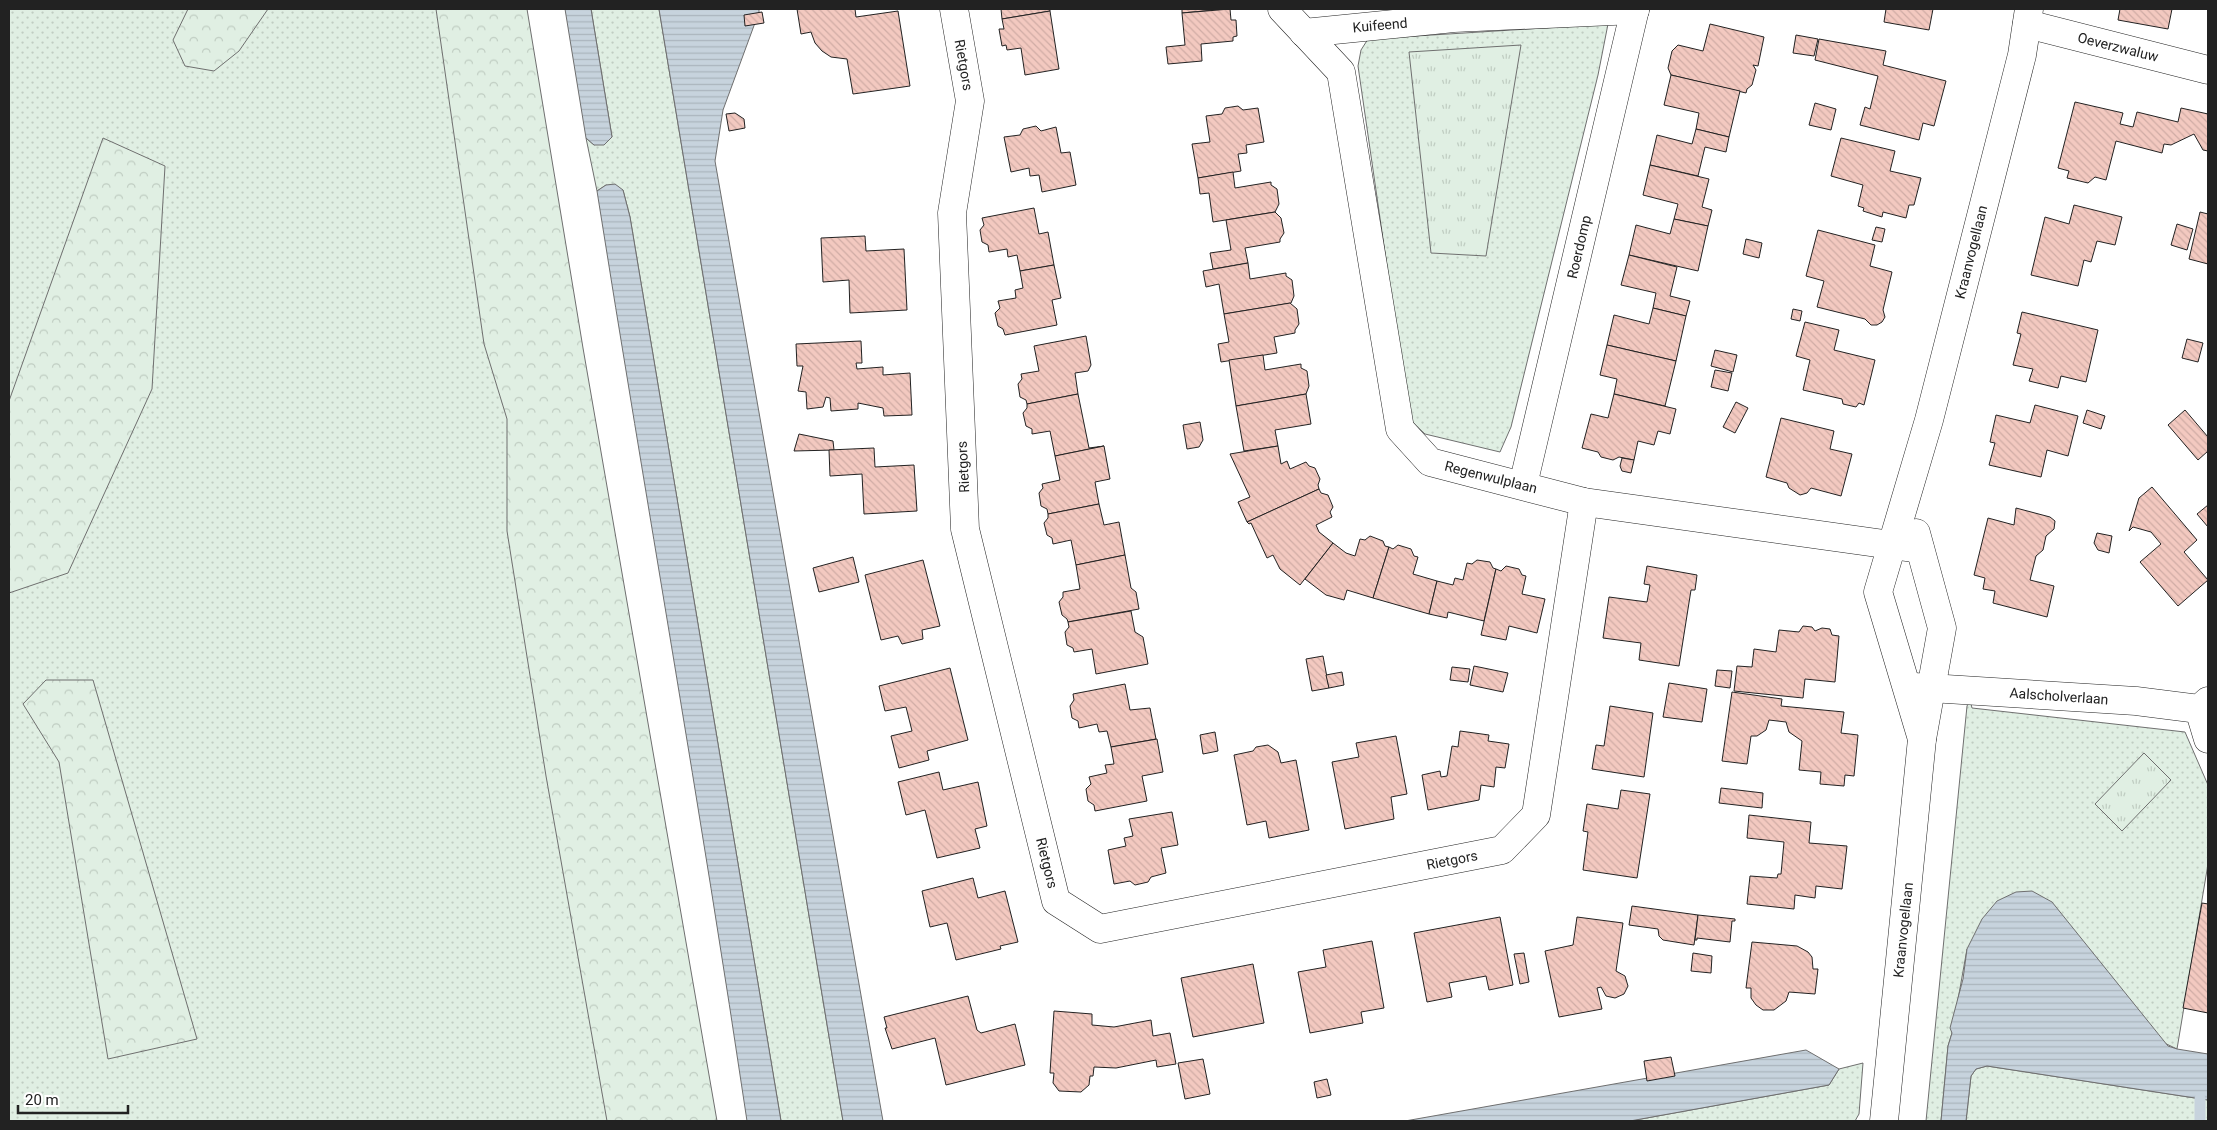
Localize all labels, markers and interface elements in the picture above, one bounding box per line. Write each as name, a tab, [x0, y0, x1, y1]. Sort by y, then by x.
street label: Kuifeend	[1352, 15, 1408, 35]
street label: Oeverzwaluw	[2076, 29, 2160, 65]
street label: Rietgors	[952, 38, 976, 92]
street label: Kraanvogellaan	[1952, 204, 1990, 300]
street label: Roerdomp	[1564, 214, 1594, 280]
street label: Rietgors	[954, 441, 972, 493]
street label: Regenwulplaan	[1443, 458, 1539, 496]
street label: Aalscholverlaan	[2009, 685, 2109, 707]
street label: Rietgors	[1033, 836, 1061, 890]
street label: Rietgors	[1425, 847, 1479, 873]
street label: Kraanvogellaan	[1890, 881, 1916, 979]
scale bar	[18, 1082, 128, 1114]
text: 20 m	[25, 1091, 59, 1109]

